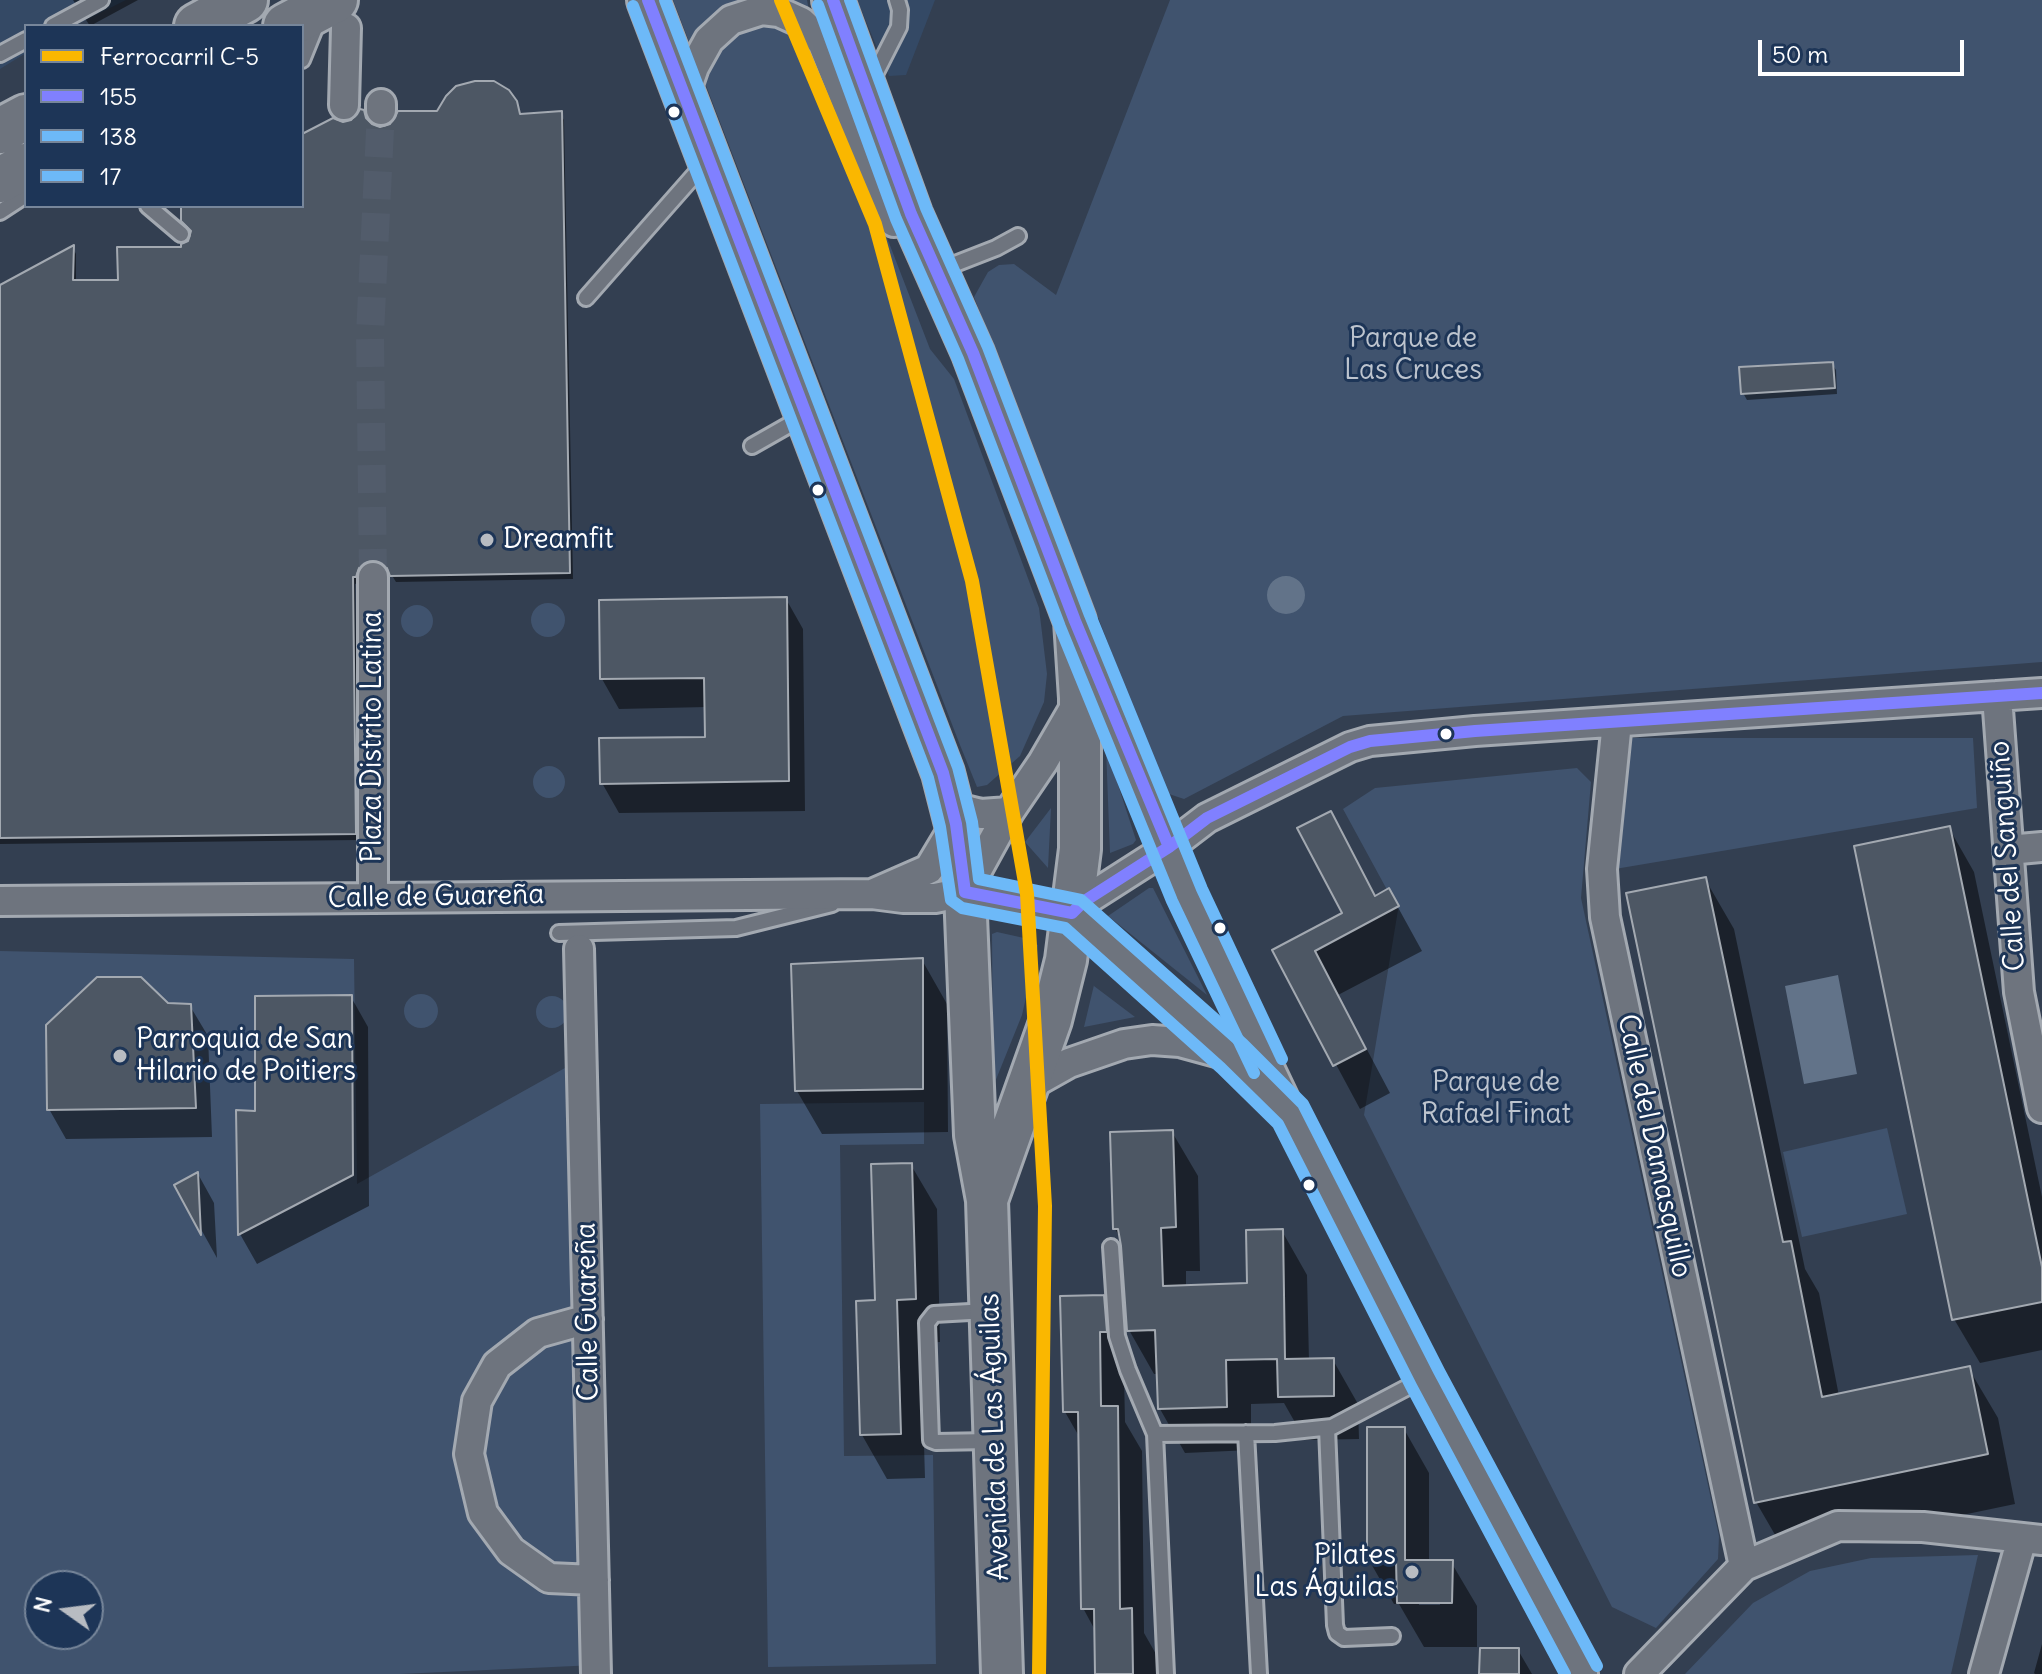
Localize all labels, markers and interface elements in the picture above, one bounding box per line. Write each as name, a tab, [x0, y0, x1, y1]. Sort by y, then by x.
legend	[24, 24, 304, 208]
scale bar	[1762, 24, 1968, 74]
text: 50 m	[1772, 39, 1828, 69]
text: Ferrocarril C-5	[100, 41, 259, 71]
text: 155	[100, 81, 137, 111]
unlabelled marker	[666, 104, 682, 120]
text: 138	[100, 121, 137, 151]
text: 17	[100, 161, 121, 191]
park label: Parque de Las Cruces	[1344, 322, 1482, 388]
unlabelled marker	[810, 482, 826, 498]
place label: Dreamfit	[503, 523, 614, 557]
marker: Dreamfit	[478, 531, 496, 549]
street label: Plaza Distrito Latina	[356, 611, 390, 863]
unlabelled marker	[1438, 726, 1454, 742]
street label: Calle del Sanguiño	[1983, 740, 2033, 972]
street label: Calle de Guareña	[327, 878, 545, 916]
unlabelled marker	[1212, 920, 1228, 936]
street label: Calle del Damasquillo	[1610, 1011, 1698, 1281]
place label: Parroquia de San Hilario de Poitiers	[136, 1023, 356, 1089]
marker: Parroquia de San Hilario de Poitiers	[111, 1047, 129, 1065]
park label: Parque de Rafael Finat	[1421, 1066, 1571, 1132]
unlabelled marker	[1301, 1177, 1317, 1193]
street label: Calle Guareña	[570, 1222, 606, 1402]
street label: Avenida de Las Águilas	[973, 1293, 1017, 1581]
place label: Pilates Las Águilas	[1254, 1539, 1396, 1605]
marker: Pilates Las Águilas	[1403, 1563, 1421, 1581]
north arrow	[24, 1570, 104, 1650]
text: N	[27, 1594, 58, 1615]

